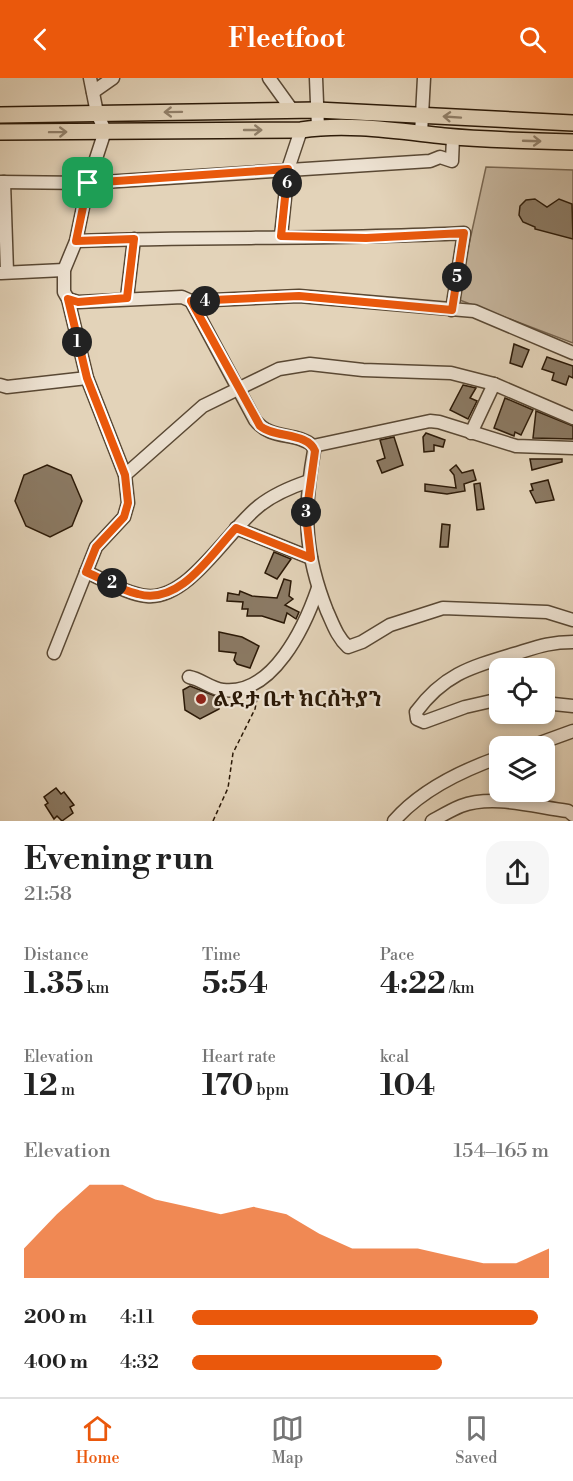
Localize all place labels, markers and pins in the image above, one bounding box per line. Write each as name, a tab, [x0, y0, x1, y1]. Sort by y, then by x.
pin	[62, 157, 113, 208]
pin: 6	[272, 168, 302, 198]
pin: 5	[442, 262, 472, 292]
pin: 4	[190, 286, 220, 316]
pin: 1	[62, 327, 92, 357]
pin: 3	[291, 497, 321, 527]
pin: 2	[97, 568, 127, 598]
place label: ልደታ ቤተ ክርስትያን	[213, 687, 382, 713]
marker: ልደታ ቤተ ክርስትያን	[194, 692, 208, 706]

